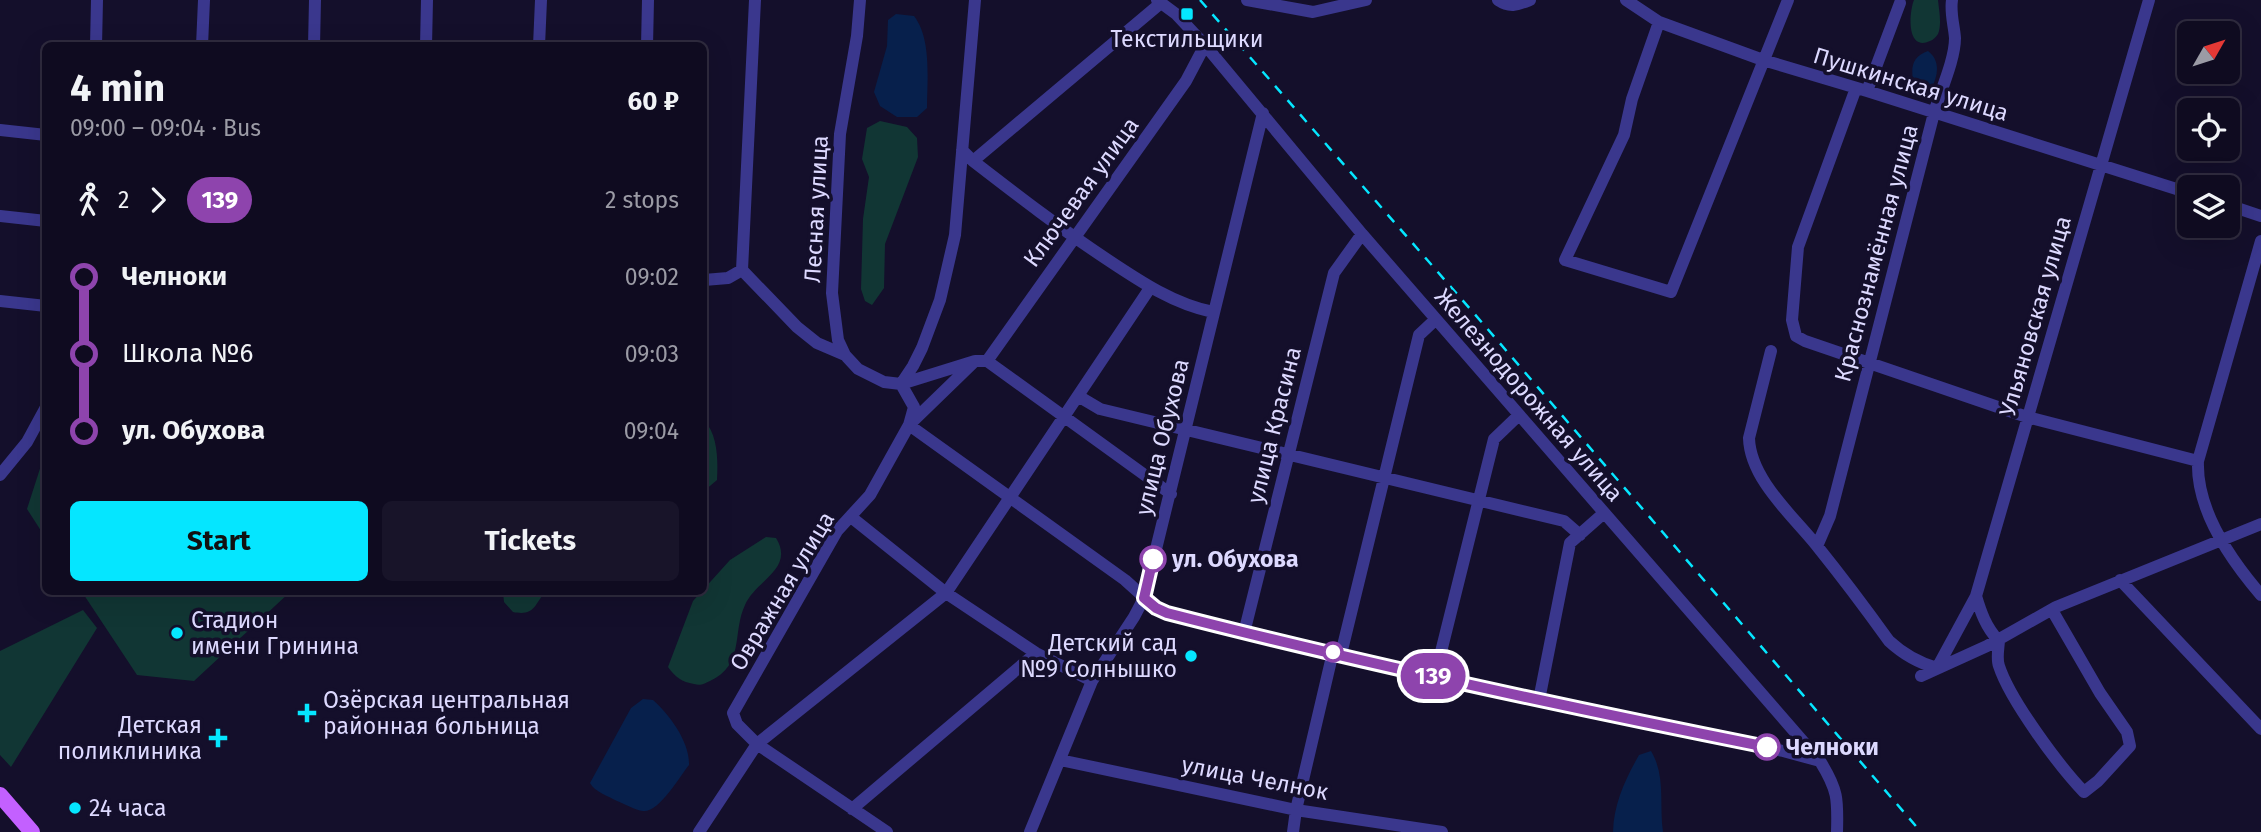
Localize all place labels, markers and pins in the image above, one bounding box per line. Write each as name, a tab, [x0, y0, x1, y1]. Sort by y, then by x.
marker: Текстильщики	[1179, 6, 1195, 22]
place label: Текстильщики	[1110, 25, 1264, 53]
place label: ул. Обухова	[1171, 545, 1299, 573]
marker: ул. Обухова	[1140, 546, 1166, 572]
place label: Стадион имени Гринина	[191, 606, 359, 660]
marker: Стадион имени Гринина	[169, 625, 185, 641]
place label: Детский сад №9 Солнышко	[1020, 629, 1177, 683]
unlabelled marker	[1323, 642, 1343, 662]
marker: Детский сад №9 Солнышко	[1183, 648, 1199, 664]
place label: Озёрская центральная районная больница	[323, 686, 570, 740]
marker: Озёрская центральная районная больница	[297, 703, 317, 723]
place label: Детская поликлиника	[58, 711, 202, 765]
marker: Детская поликлиника	[208, 728, 228, 748]
place label: Челноки	[1786, 733, 1879, 761]
marker: Челноки	[1754, 734, 1780, 760]
place label: 24 часа	[89, 794, 167, 822]
marker: 24 часа	[67, 800, 83, 816]

